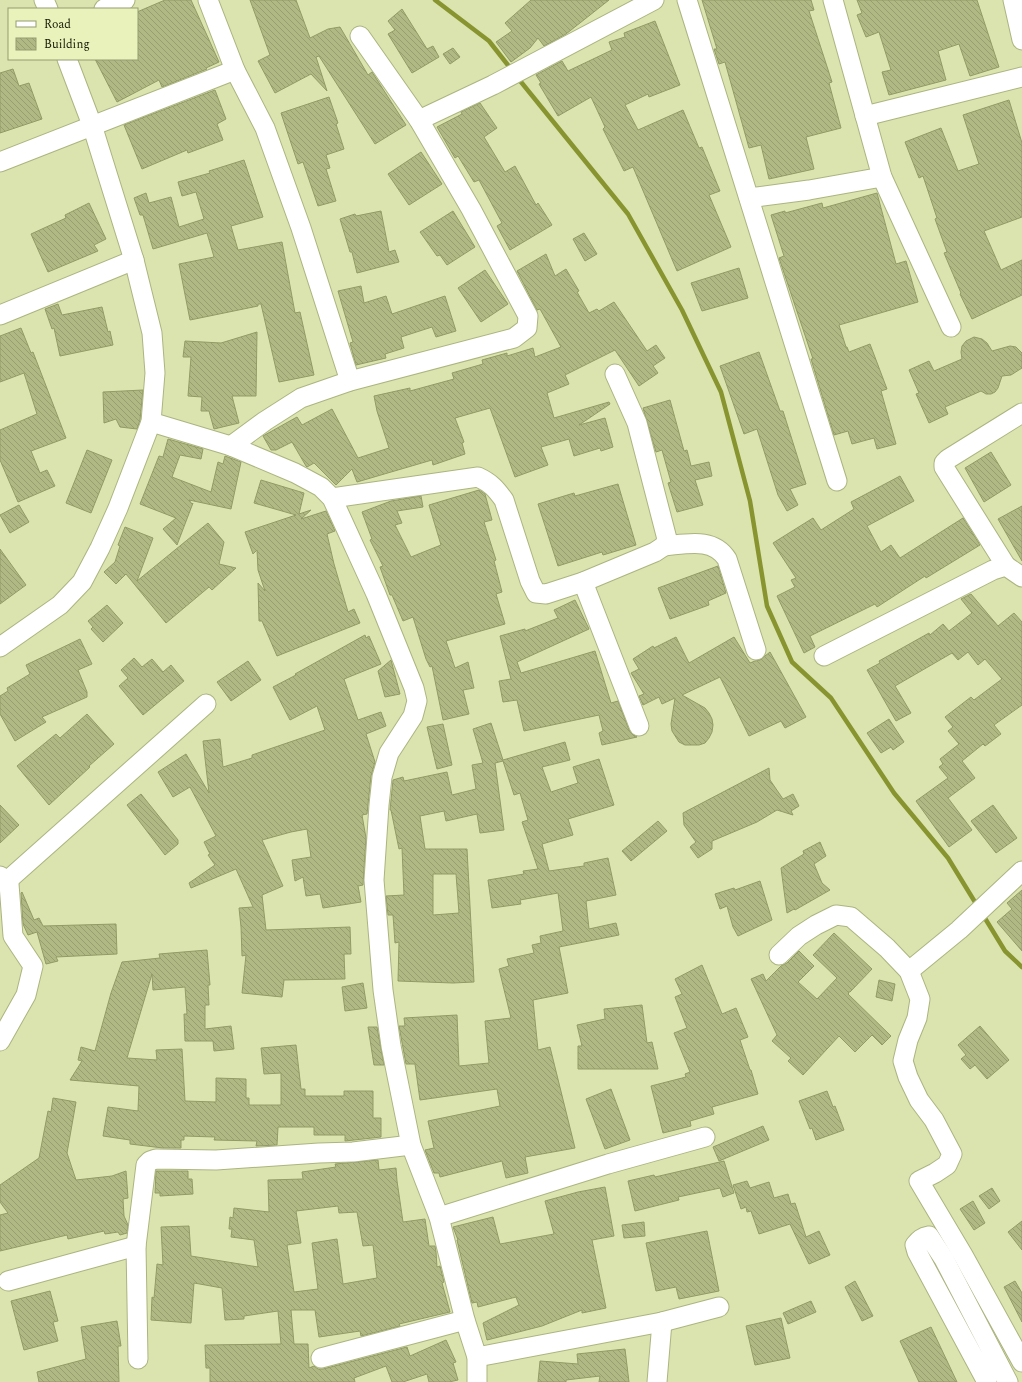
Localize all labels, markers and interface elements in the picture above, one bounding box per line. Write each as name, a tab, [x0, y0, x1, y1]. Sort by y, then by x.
legend	[8, 8, 138, 60]
text: Road	[44, 15, 71, 34]
text: Building	[44, 35, 90, 54]

